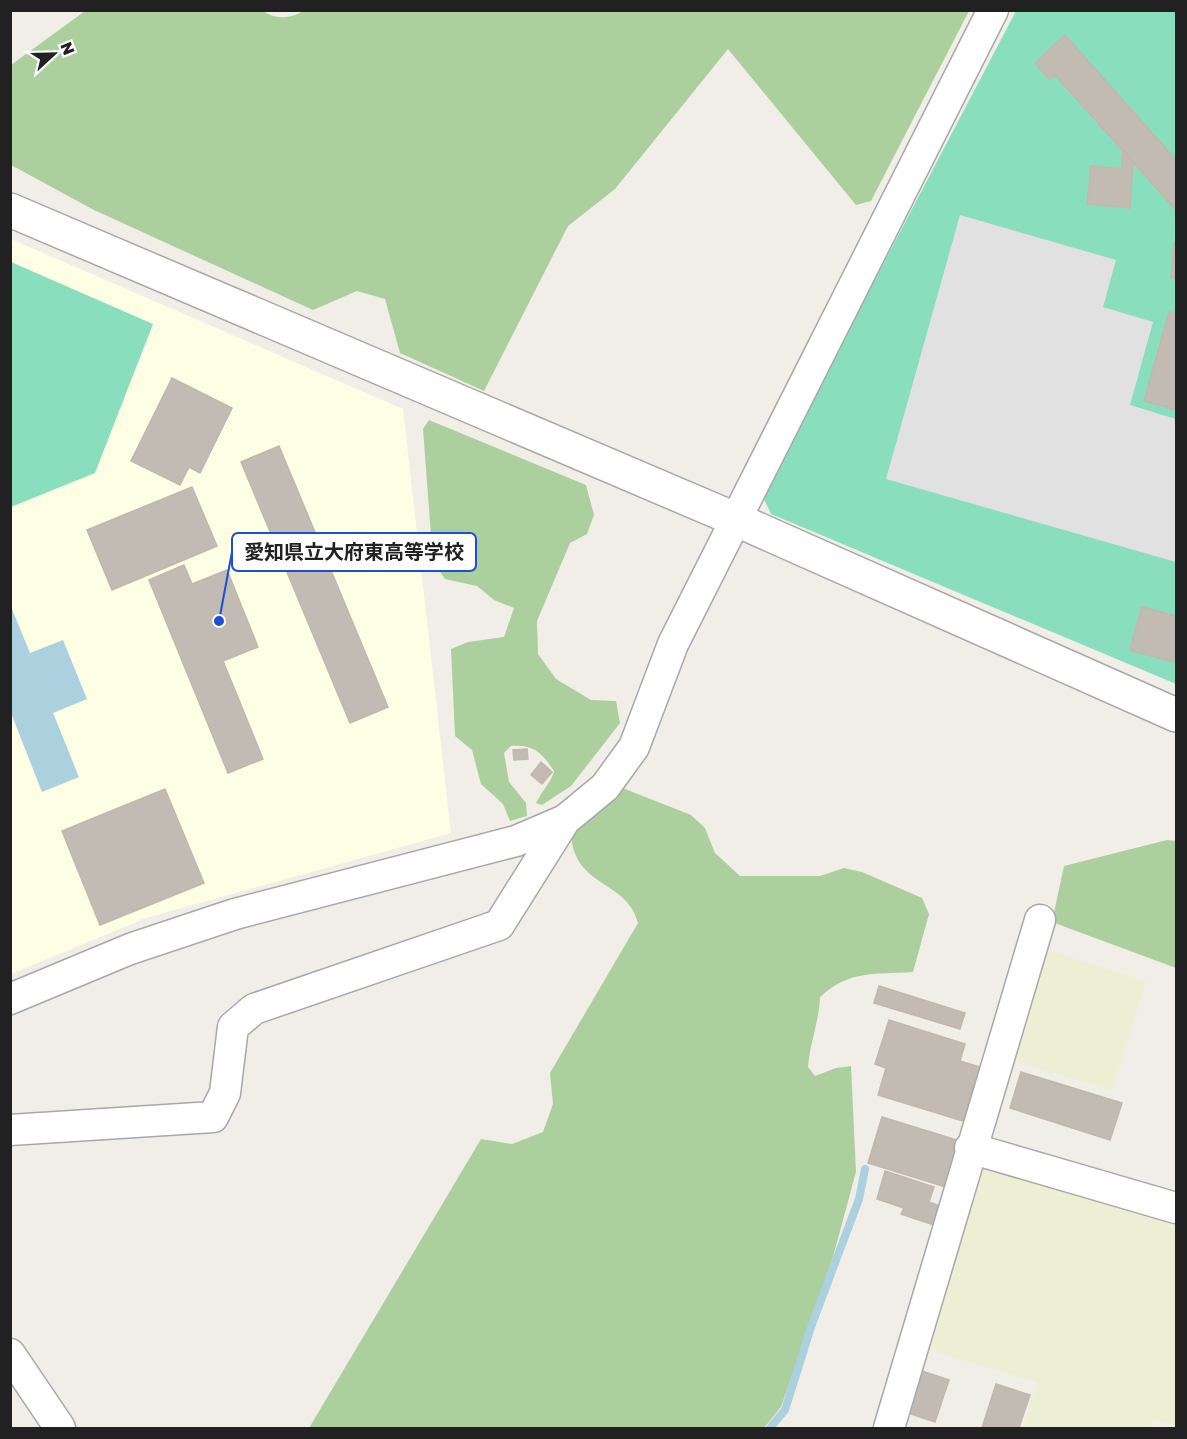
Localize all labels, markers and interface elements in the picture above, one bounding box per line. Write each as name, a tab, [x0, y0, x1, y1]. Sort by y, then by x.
north arrow	[24, 24, 84, 84]
text: N	[56, 39, 79, 58]
callout: 愛知県立大府東高等学校	[232, 533, 476, 571]
text: 愛知県立大府東高等学校	[244, 539, 464, 563]

